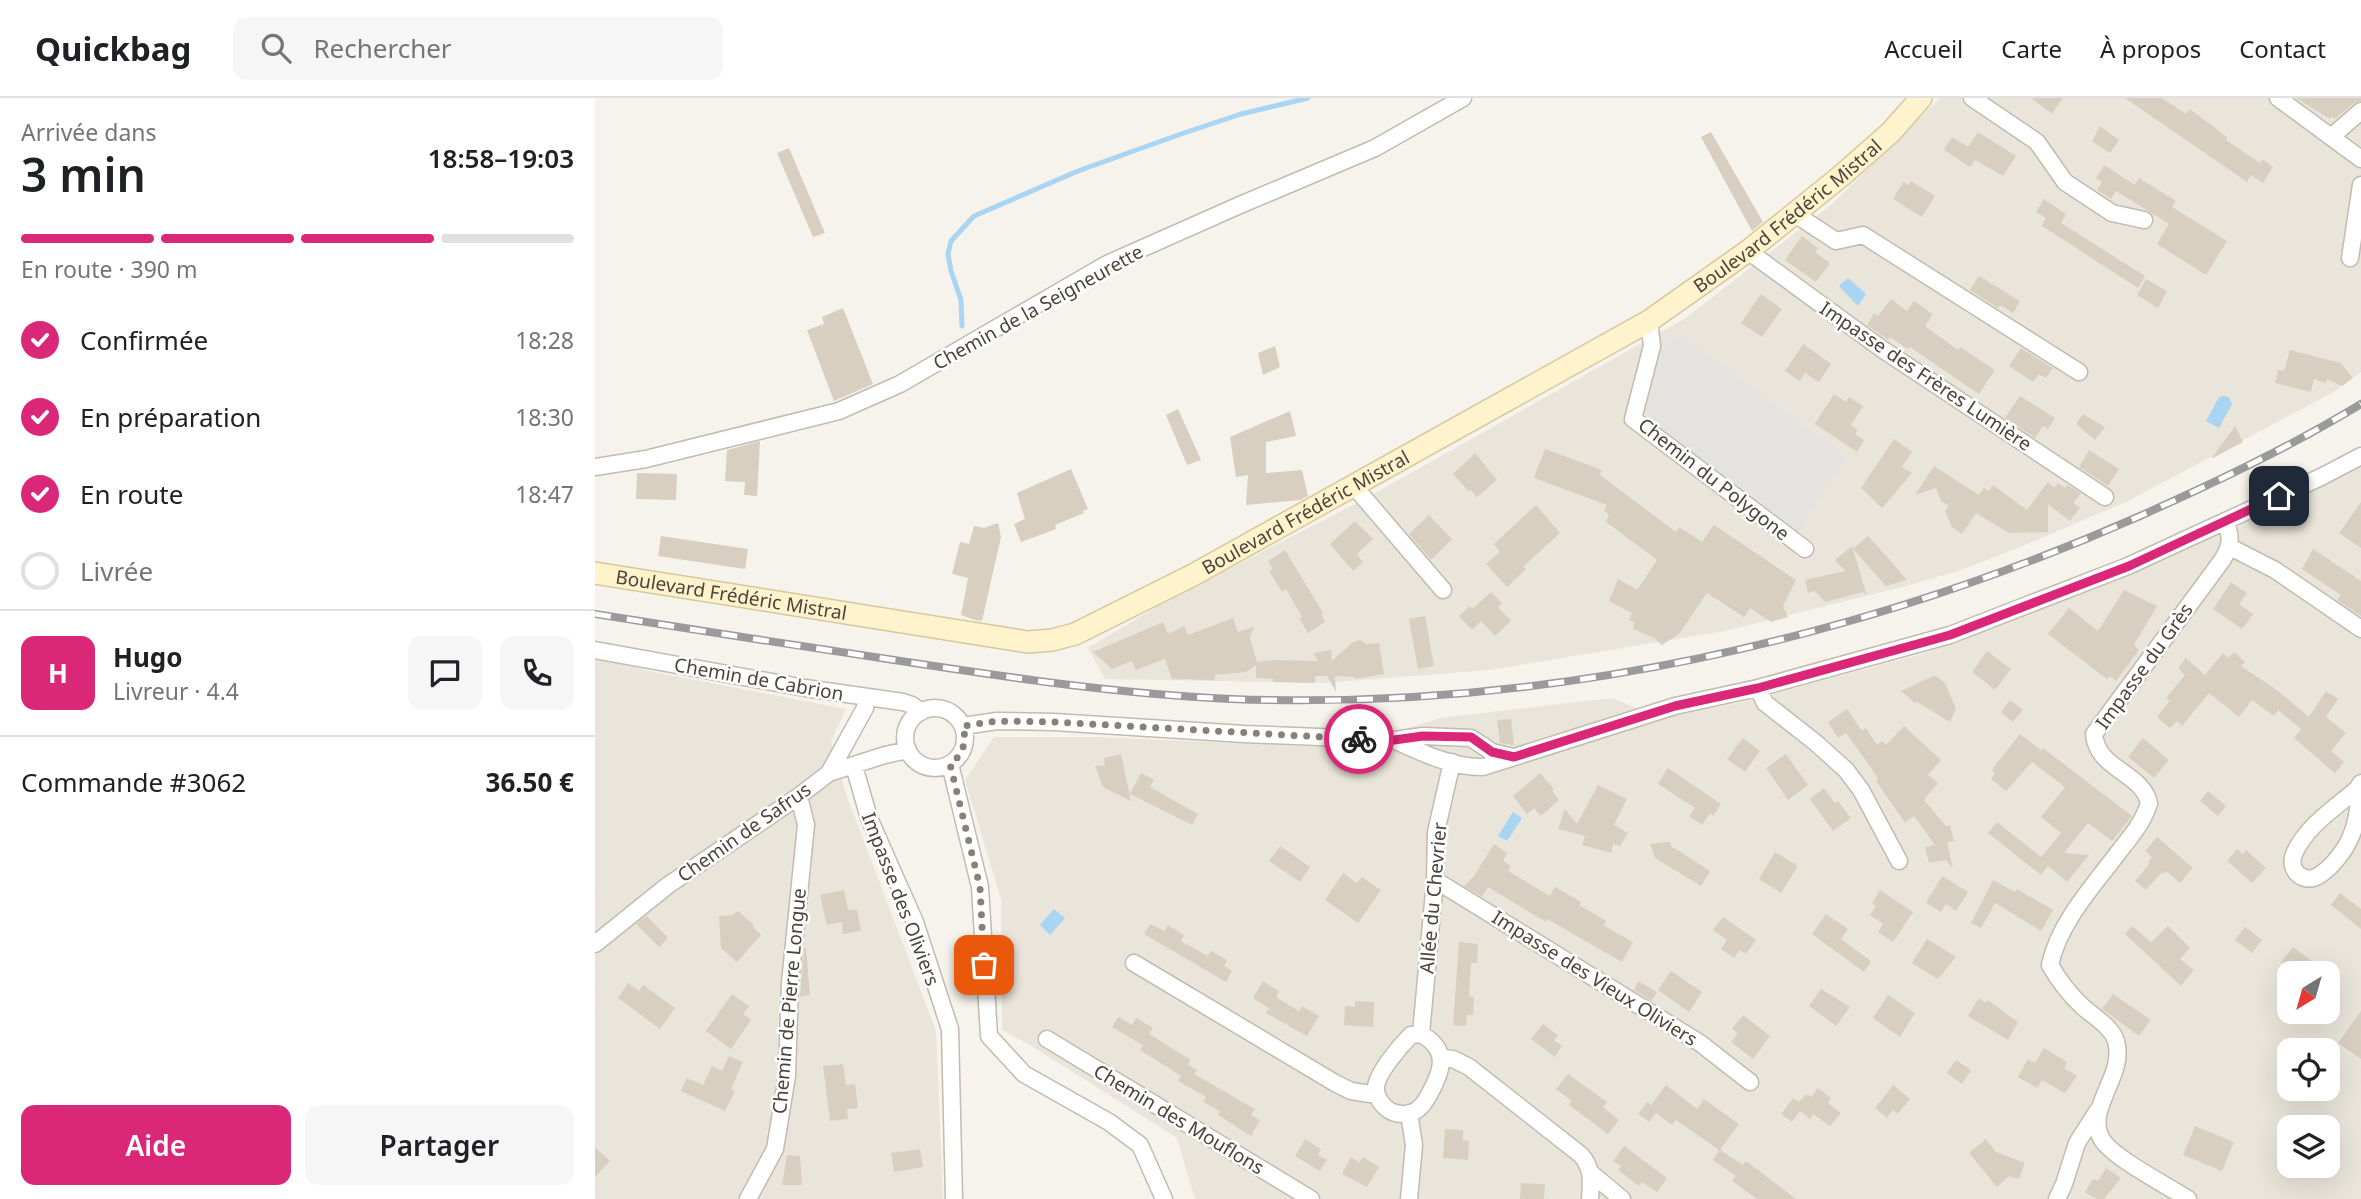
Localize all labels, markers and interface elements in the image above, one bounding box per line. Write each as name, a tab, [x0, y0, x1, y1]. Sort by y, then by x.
search box	[233, 17, 723, 80]
text: Quickbag	[35, 26, 191, 71]
icon: search	[257, 29, 295, 67]
text: Rechercher	[313, 30, 452, 66]
text: Accueil	[1884, 32, 1963, 65]
text: Carte	[2001, 32, 2062, 65]
text: À propos	[2100, 32, 2201, 65]
text: Contact	[2239, 32, 2326, 65]
text: Arrivée dans	[21, 116, 157, 148]
street label: Boulevard Frédéric Mistral	[1688, 133, 1887, 299]
text: 18:58–19:03	[428, 140, 574, 176]
text: 3 min	[21, 143, 146, 205]
street label: Chemin de la Seigneurette	[928, 238, 1148, 376]
text: En route · 390 m	[21, 253, 198, 285]
street label: Impasse des Frères Lumière	[1815, 295, 2037, 457]
icon: check	[21, 321, 59, 359]
text: Confirmée	[80, 322, 208, 358]
text: 18:28	[515, 324, 574, 356]
icon: check	[21, 398, 59, 436]
text: En préparation	[80, 399, 261, 435]
text: 18:30	[515, 401, 574, 433]
street label: Chemin du Polygone	[1633, 412, 1795, 546]
street label: Boulevard Frédéric Mistral	[1197, 444, 1414, 581]
pin	[2249, 466, 2309, 526]
icon: check	[21, 475, 59, 513]
text: En route	[80, 476, 183, 512]
icon: home	[2260, 477, 2298, 515]
text: 18:47	[515, 478, 574, 510]
text: Livrée	[80, 553, 153, 589]
street label: Boulevard Frédéric Mistral	[614, 563, 849, 626]
street label: Impasse du Grès	[2089, 598, 2199, 734]
button: chat	[408, 636, 482, 710]
button: phone	[500, 636, 574, 710]
text: Hugo	[113, 639, 182, 675]
street label: Chemin de Cabrion	[672, 651, 846, 707]
text: H	[48, 655, 68, 691]
text: Livreur · 4.4	[113, 675, 239, 707]
courier	[1324, 704, 1394, 774]
icon: bike	[1340, 720, 1378, 758]
text: Commande #3062	[21, 764, 246, 800]
text: 36.50 €	[486, 764, 574, 800]
street label: Chemin de Safrus	[672, 776, 816, 888]
street label: Impasse des Oliviers	[856, 809, 946, 989]
street label: Allée du Chevrier	[1413, 821, 1453, 975]
street label: Chemin de Pierre Longue	[766, 887, 812, 1115]
street label: Impasse des Vieux Oliviers	[1487, 904, 1703, 1052]
pin	[954, 935, 1014, 995]
icon: bag	[965, 946, 1003, 984]
north arrow	[2277, 961, 2340, 1024]
map controls	[2277, 961, 2340, 1178]
button: locate	[2277, 1038, 2340, 1101]
street label: Chemin des Mouflons	[1089, 1058, 1269, 1180]
button: Aide	[21, 1105, 291, 1185]
button: Partager	[305, 1105, 574, 1185]
button: layers	[2277, 1115, 2340, 1178]

